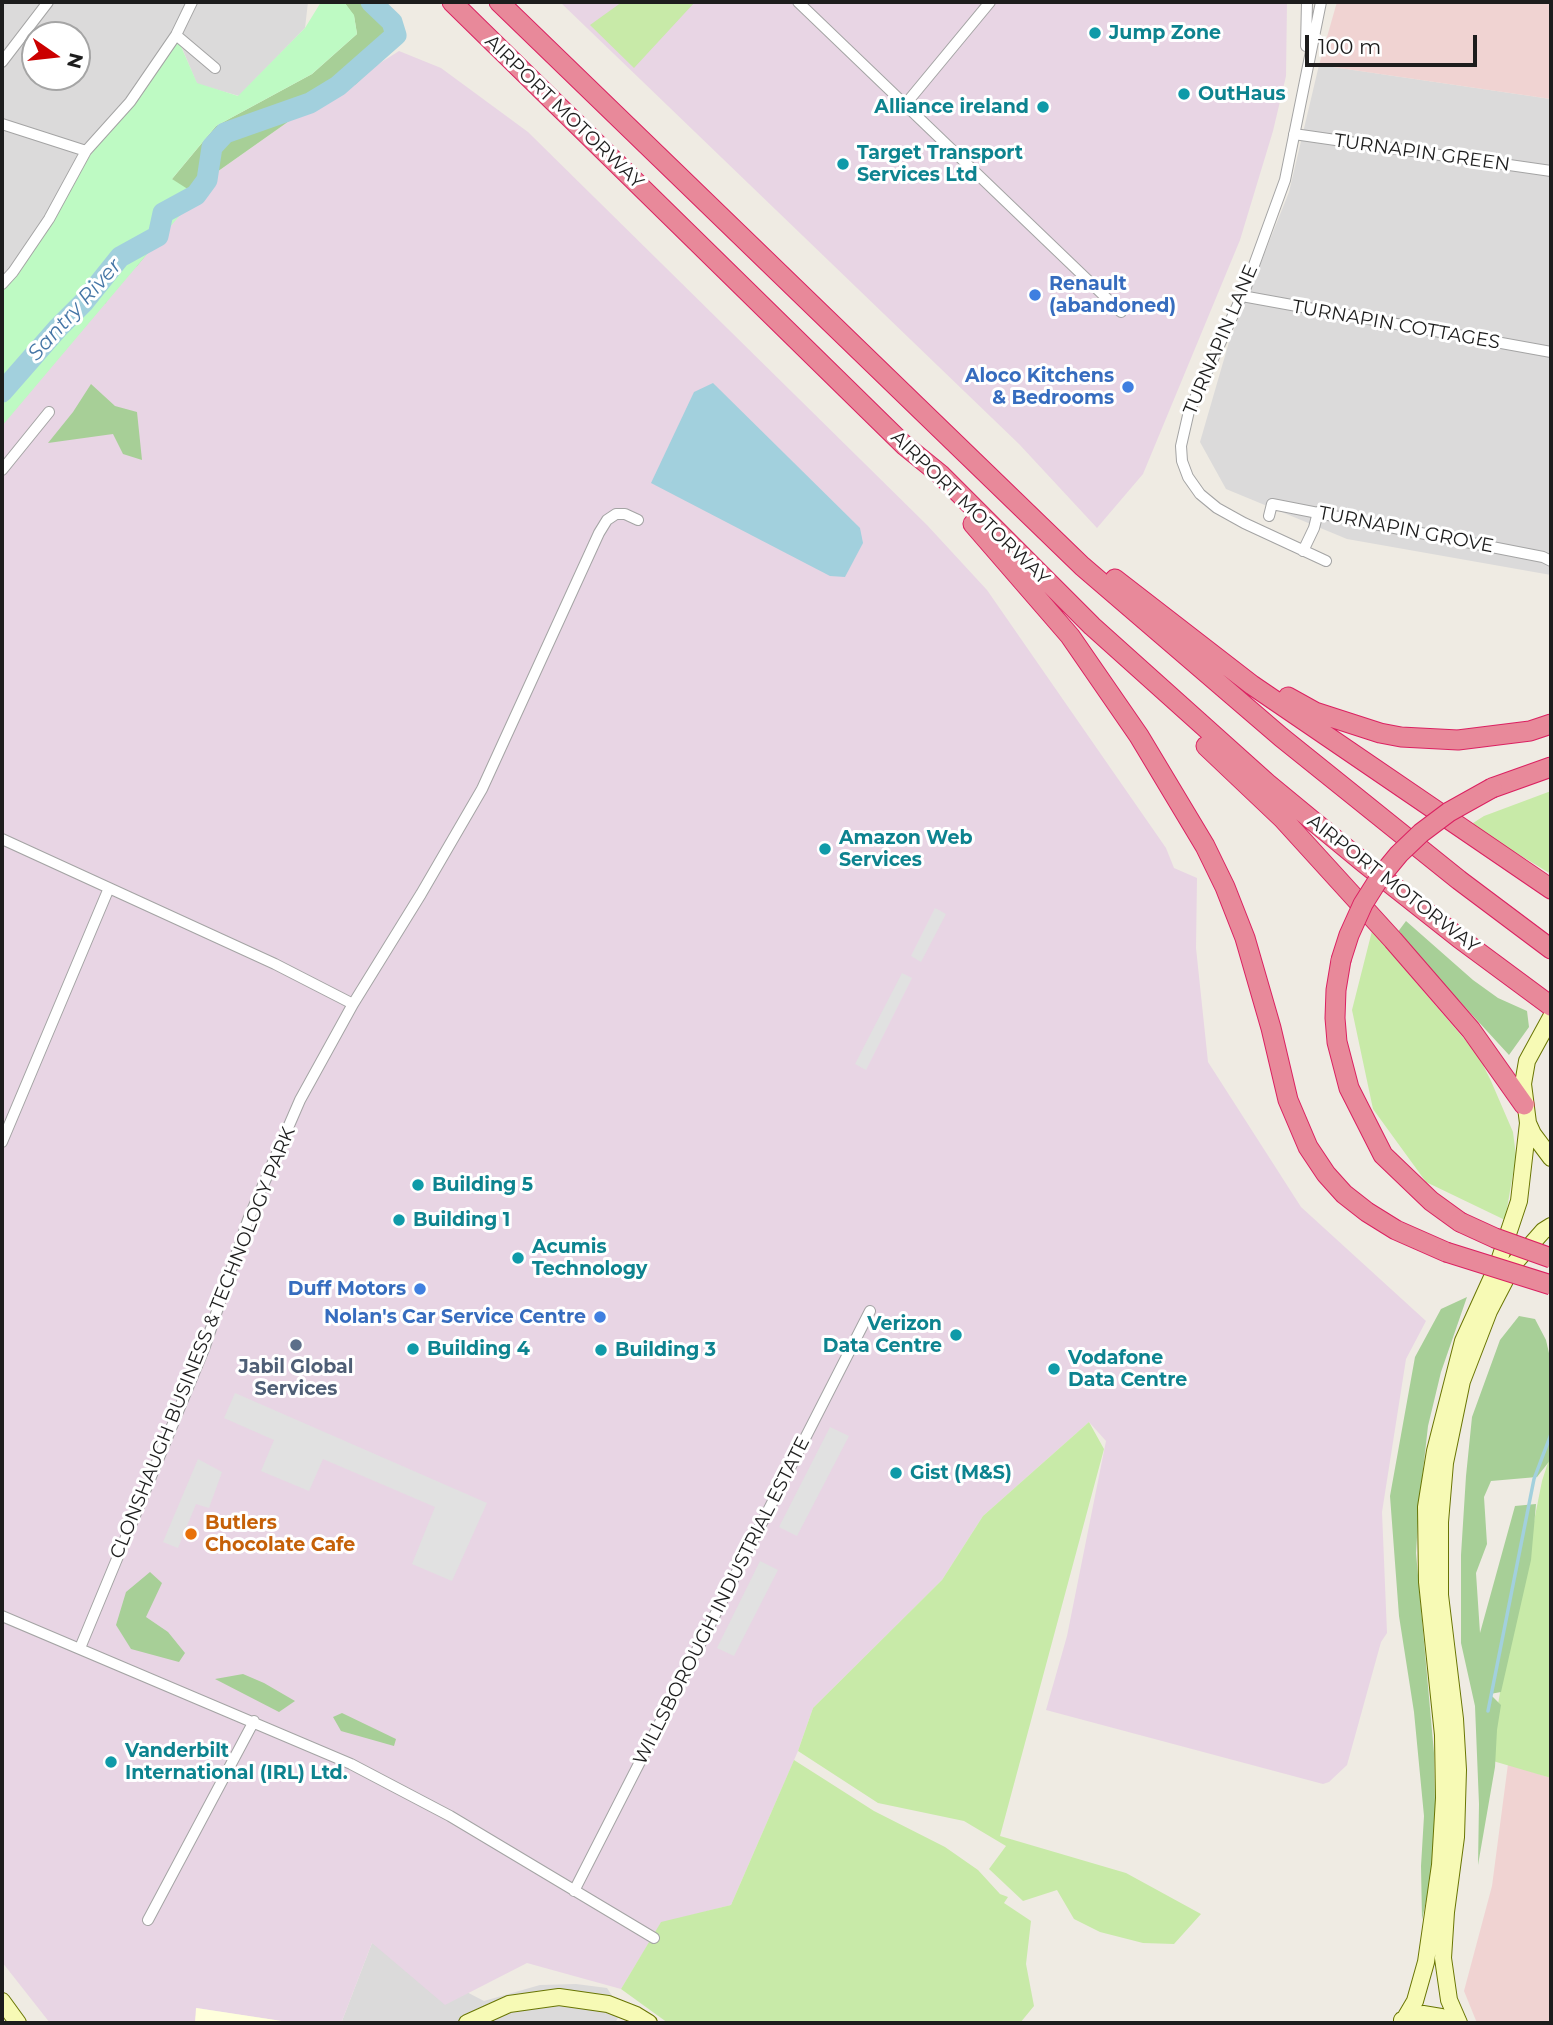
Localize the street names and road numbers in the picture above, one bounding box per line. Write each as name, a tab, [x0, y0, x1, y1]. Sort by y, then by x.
street label: AIRPORT MOTORWAY	[480, 30, 648, 194]
street label: TURNAPIN GREEN	[1333, 129, 1511, 177]
street label: TURNAPIN LANE	[1179, 261, 1263, 419]
street label: TURNAPIN COTTAGES	[1290, 295, 1502, 355]
street label: AIRPORT MOTORWAY	[886, 426, 1054, 590]
street label: TURNAPIN GROVE	[1317, 502, 1495, 558]
street label: AIRPORT MOTORWAY	[1303, 810, 1483, 958]
street label: CLONSHAUGH BUSINESS & TECHNOLOGY PARK	[106, 1124, 300, 1562]
street label: WILLSBOROUGH INDUSTRIAL ESTATE	[629, 1433, 815, 1769]

